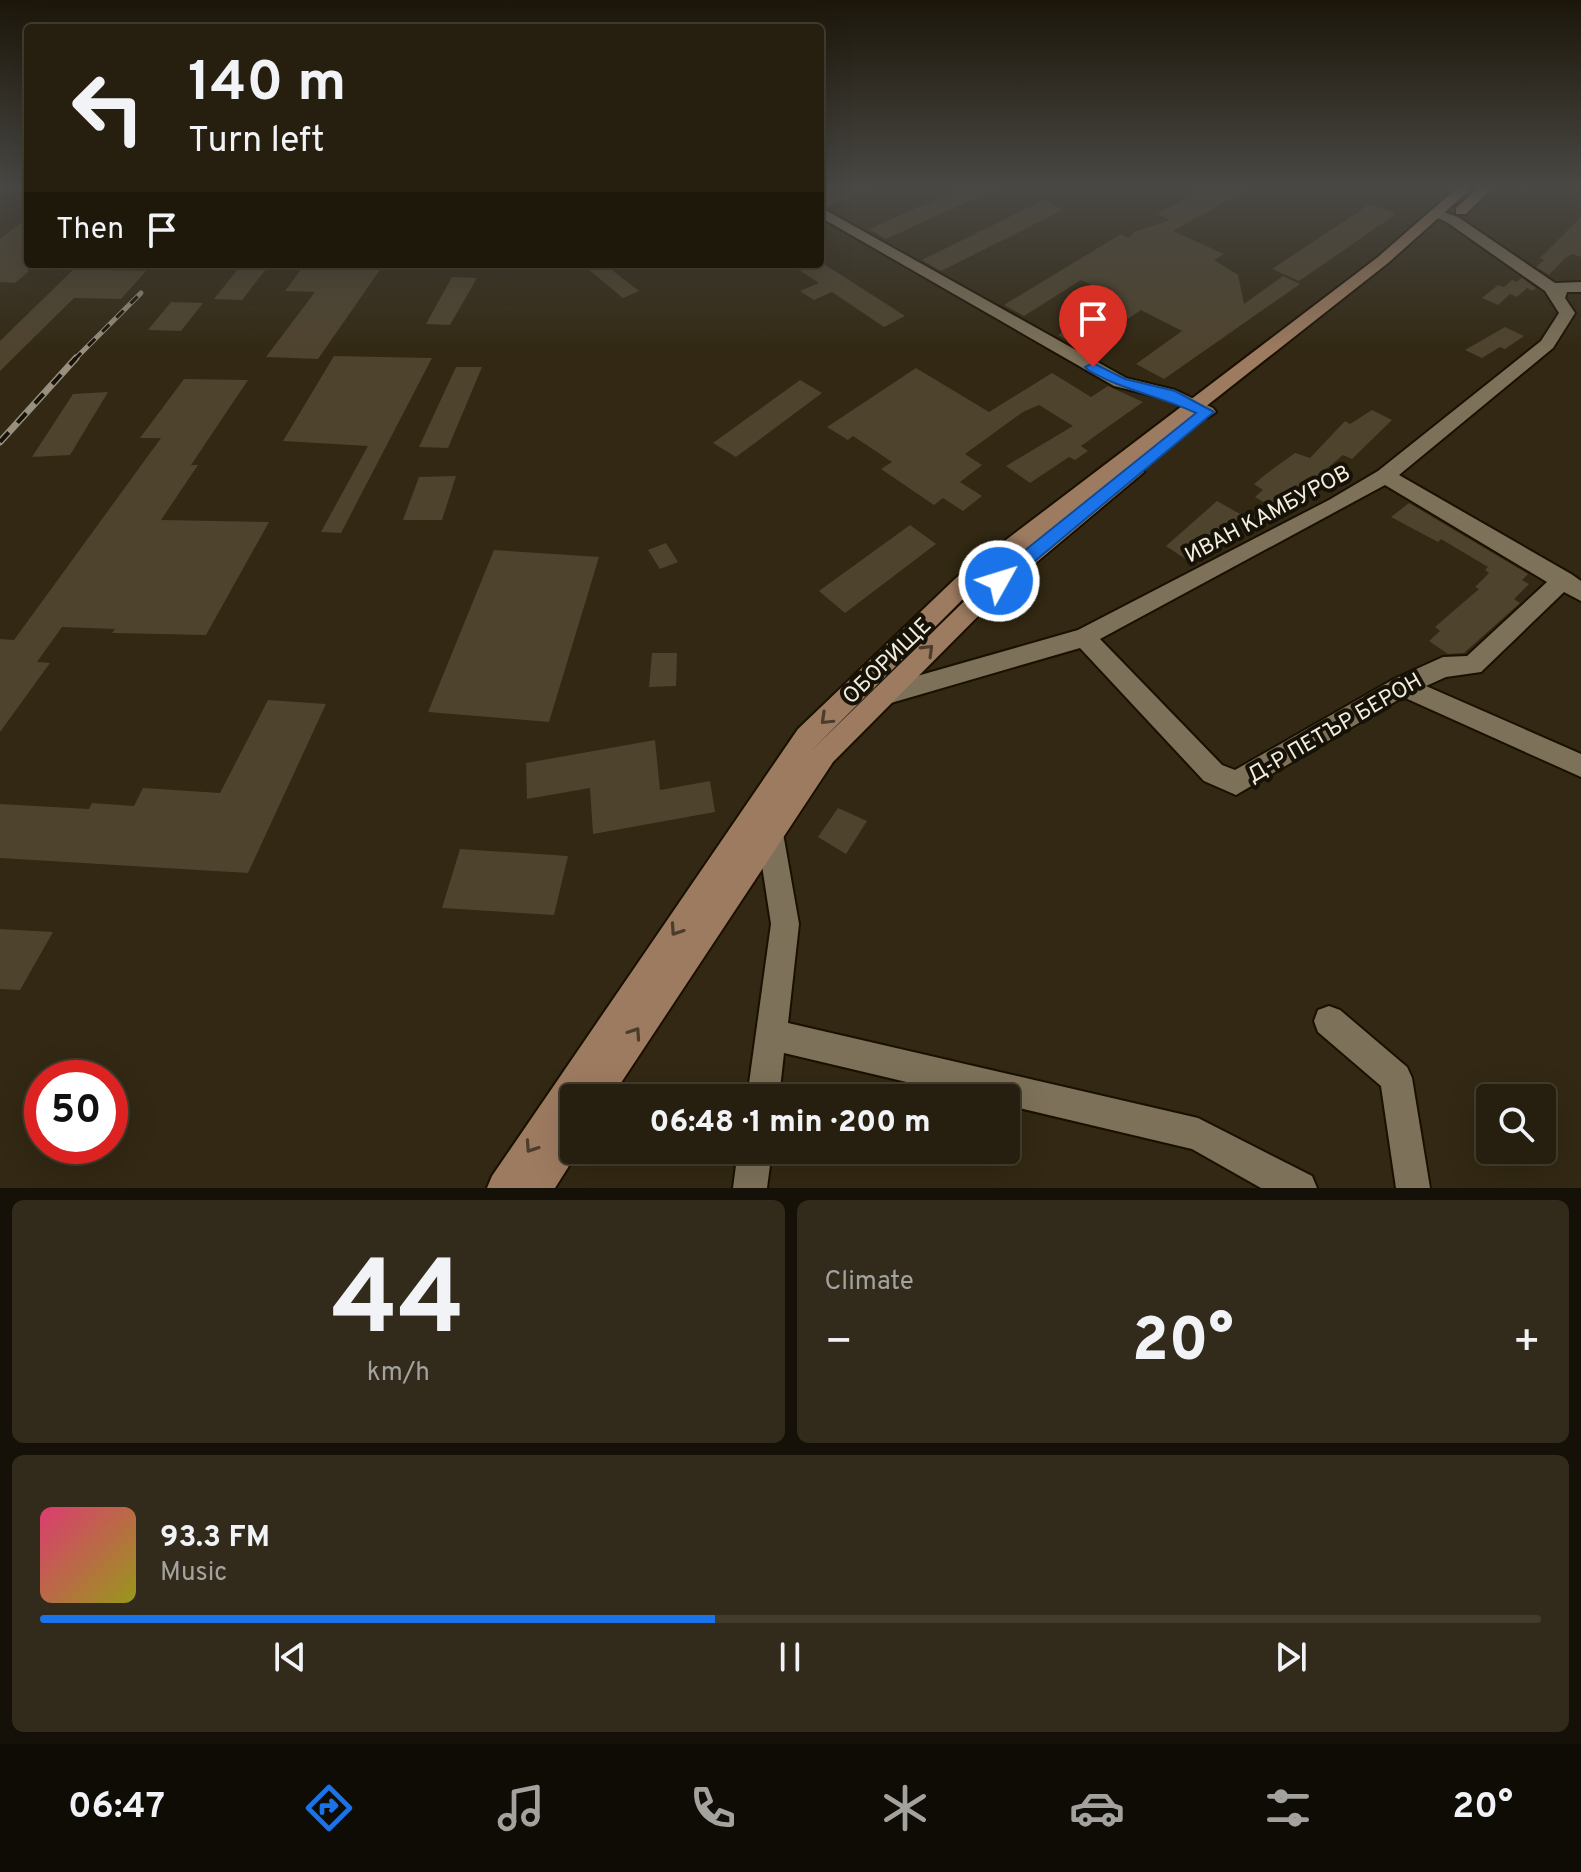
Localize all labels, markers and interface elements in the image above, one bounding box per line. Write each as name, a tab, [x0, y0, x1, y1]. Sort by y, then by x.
text: 140 m	[188, 50, 346, 120]
icon: left	[56, 56, 160, 160]
text: Turn left	[188, 119, 325, 165]
icon: arrive	[140, 208, 184, 252]
text: Then	[56, 212, 124, 249]
pin	[1059, 285, 1127, 367]
icon: arrive	[1071, 297, 1115, 341]
street label: ИВАН КАМБУРОВ	[1181, 460, 1355, 570]
position arrow	[957, 539, 1041, 623]
street label: ОБОРИЩЕ	[838, 613, 938, 711]
one-way arrow	[919, 645, 933, 659]
street label: Д-Р ПЕТЪР БЕРОН	[1243, 668, 1427, 790]
one-way arrow	[821, 709, 835, 724]
one-way arrow	[670, 922, 685, 936]
one-way arrow	[625, 1027, 640, 1041]
speed limit sign: 50	[24, 1060, 128, 1164]
map controls	[1476, 1084, 1556, 1164]
button: search	[1476, 1084, 1556, 1164]
text: 06:48 · 1 min · 200 m	[650, 1105, 930, 1142]
one-way arrow	[526, 1138, 541, 1152]
text: 44	[331, 1239, 465, 1371]
text: Climate	[825, 1266, 914, 1299]
text: 20°	[1132, 1306, 1234, 1382]
text: −	[825, 1316, 853, 1372]
text: +	[1513, 1316, 1541, 1372]
text: km/h	[367, 1357, 430, 1390]
text: 93.3 FM	[160, 1520, 270, 1557]
text: Music	[160, 1557, 227, 1590]
icon: previous	[268, 1635, 312, 1679]
icon: pause	[768, 1635, 812, 1679]
icon: next	[1269, 1635, 1313, 1679]
icon: directions	[301, 1780, 357, 1836]
icon: music	[493, 1780, 549, 1836]
icon: phone	[685, 1780, 741, 1836]
icon: climate	[877, 1780, 933, 1836]
icon: car	[1069, 1780, 1125, 1836]
icon: filters	[1260, 1780, 1316, 1836]
text: 06:47	[68, 1785, 165, 1831]
text: 20°	[1452, 1785, 1513, 1831]

